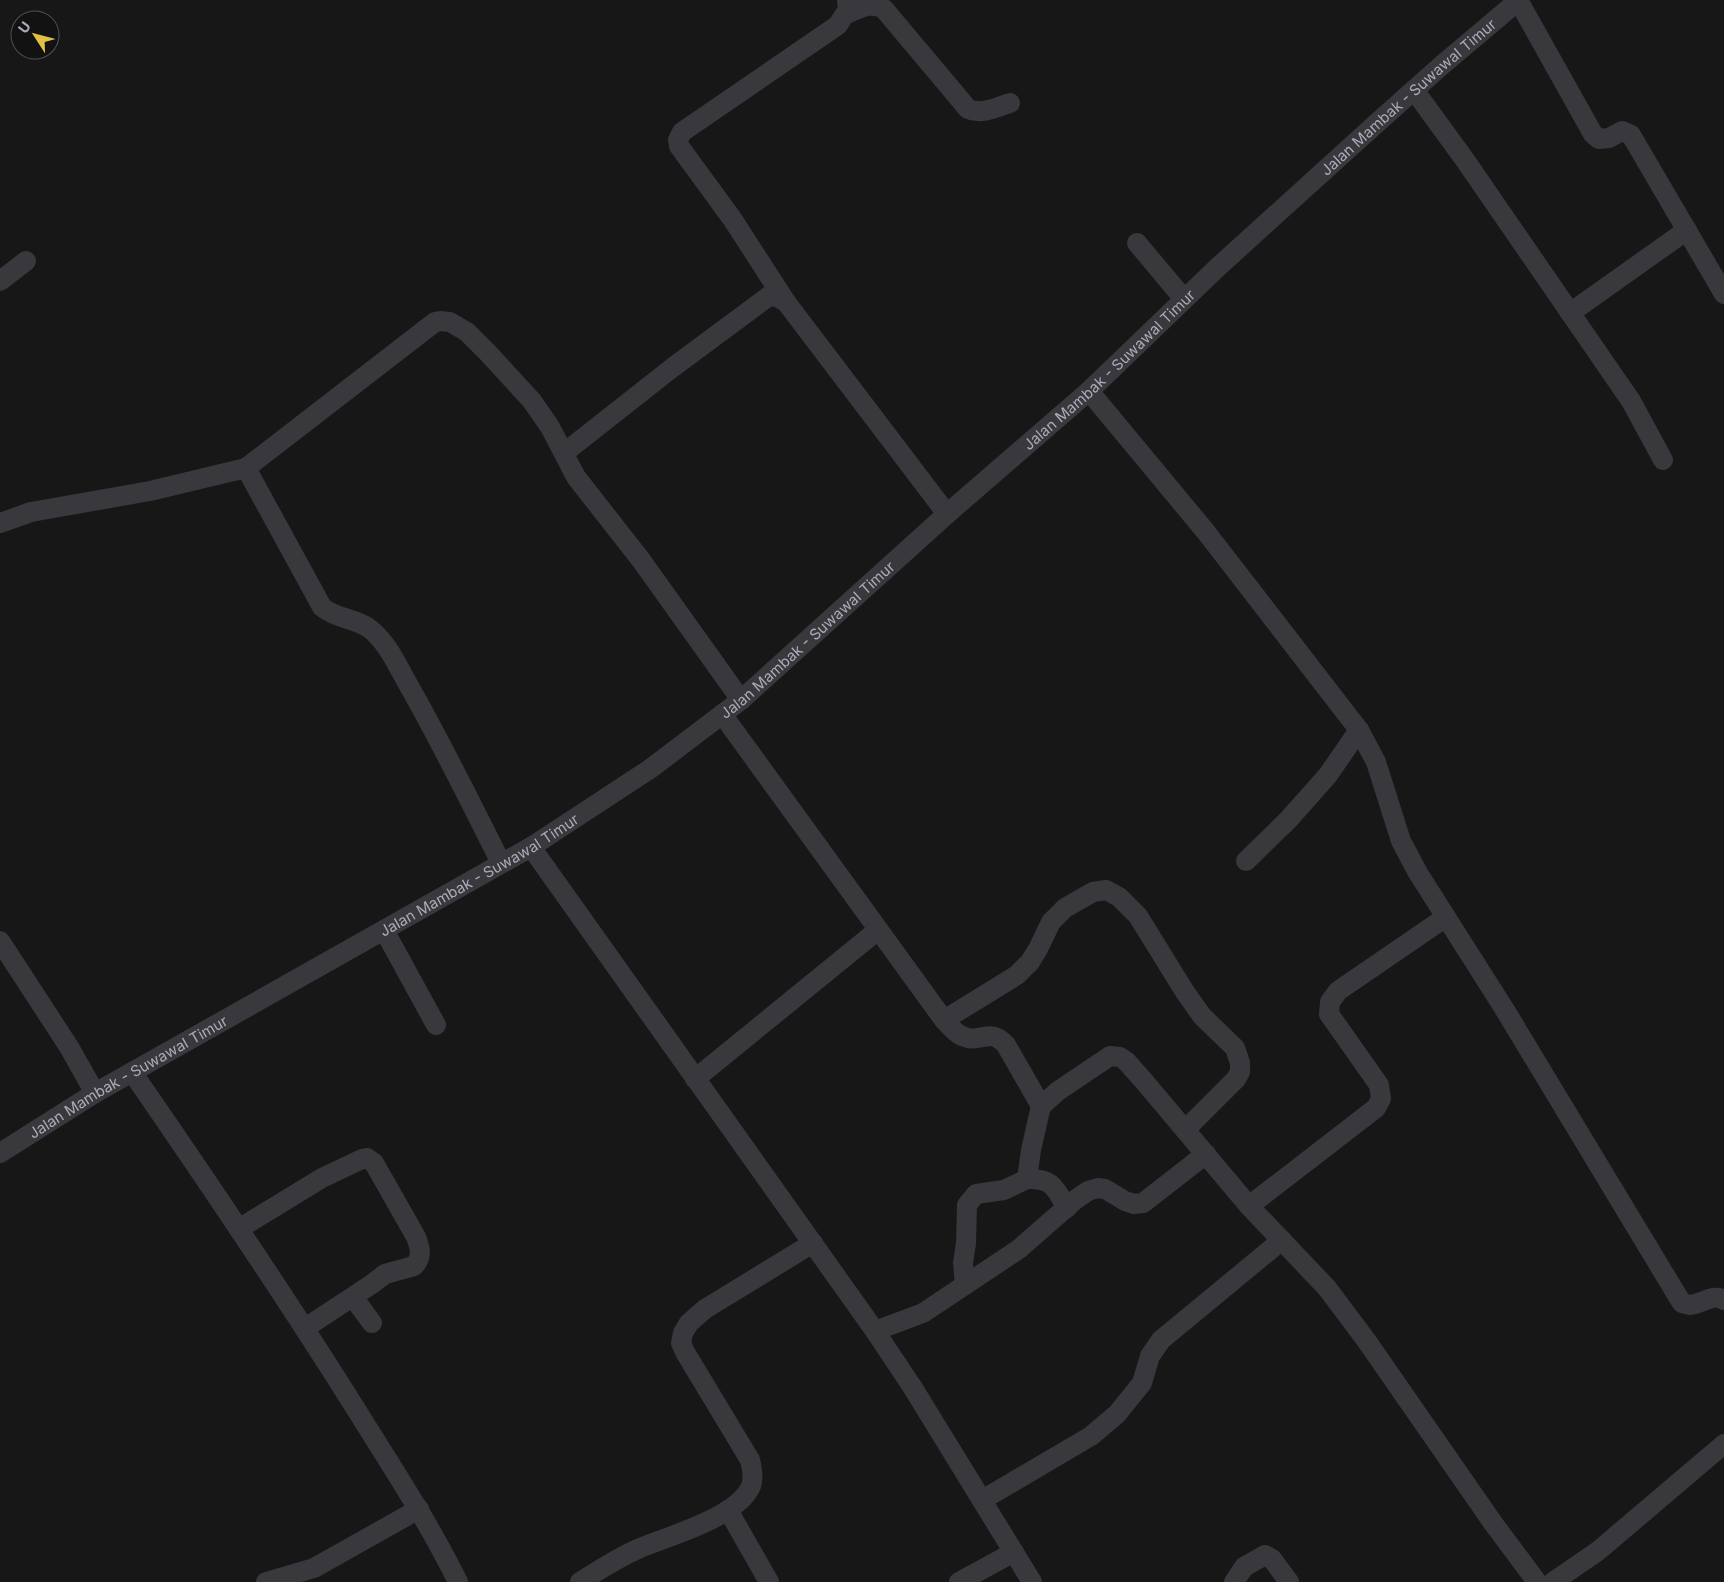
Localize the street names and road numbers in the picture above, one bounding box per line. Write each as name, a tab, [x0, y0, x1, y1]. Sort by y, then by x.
street label: Jalan Mambak - Suwawal Timur	[1316, 14, 1500, 179]
street label: Jalan Mambak - Suwawal Timur	[1019, 285, 1199, 454]
street label: Jalan Mambak - Suwawal Timur	[716, 556, 898, 722]
street label: Jalan Mambak - Suwawal Timur	[376, 809, 582, 940]
street label: Jalan Mambak - Suwawal Timur	[25, 1011, 231, 1142]

